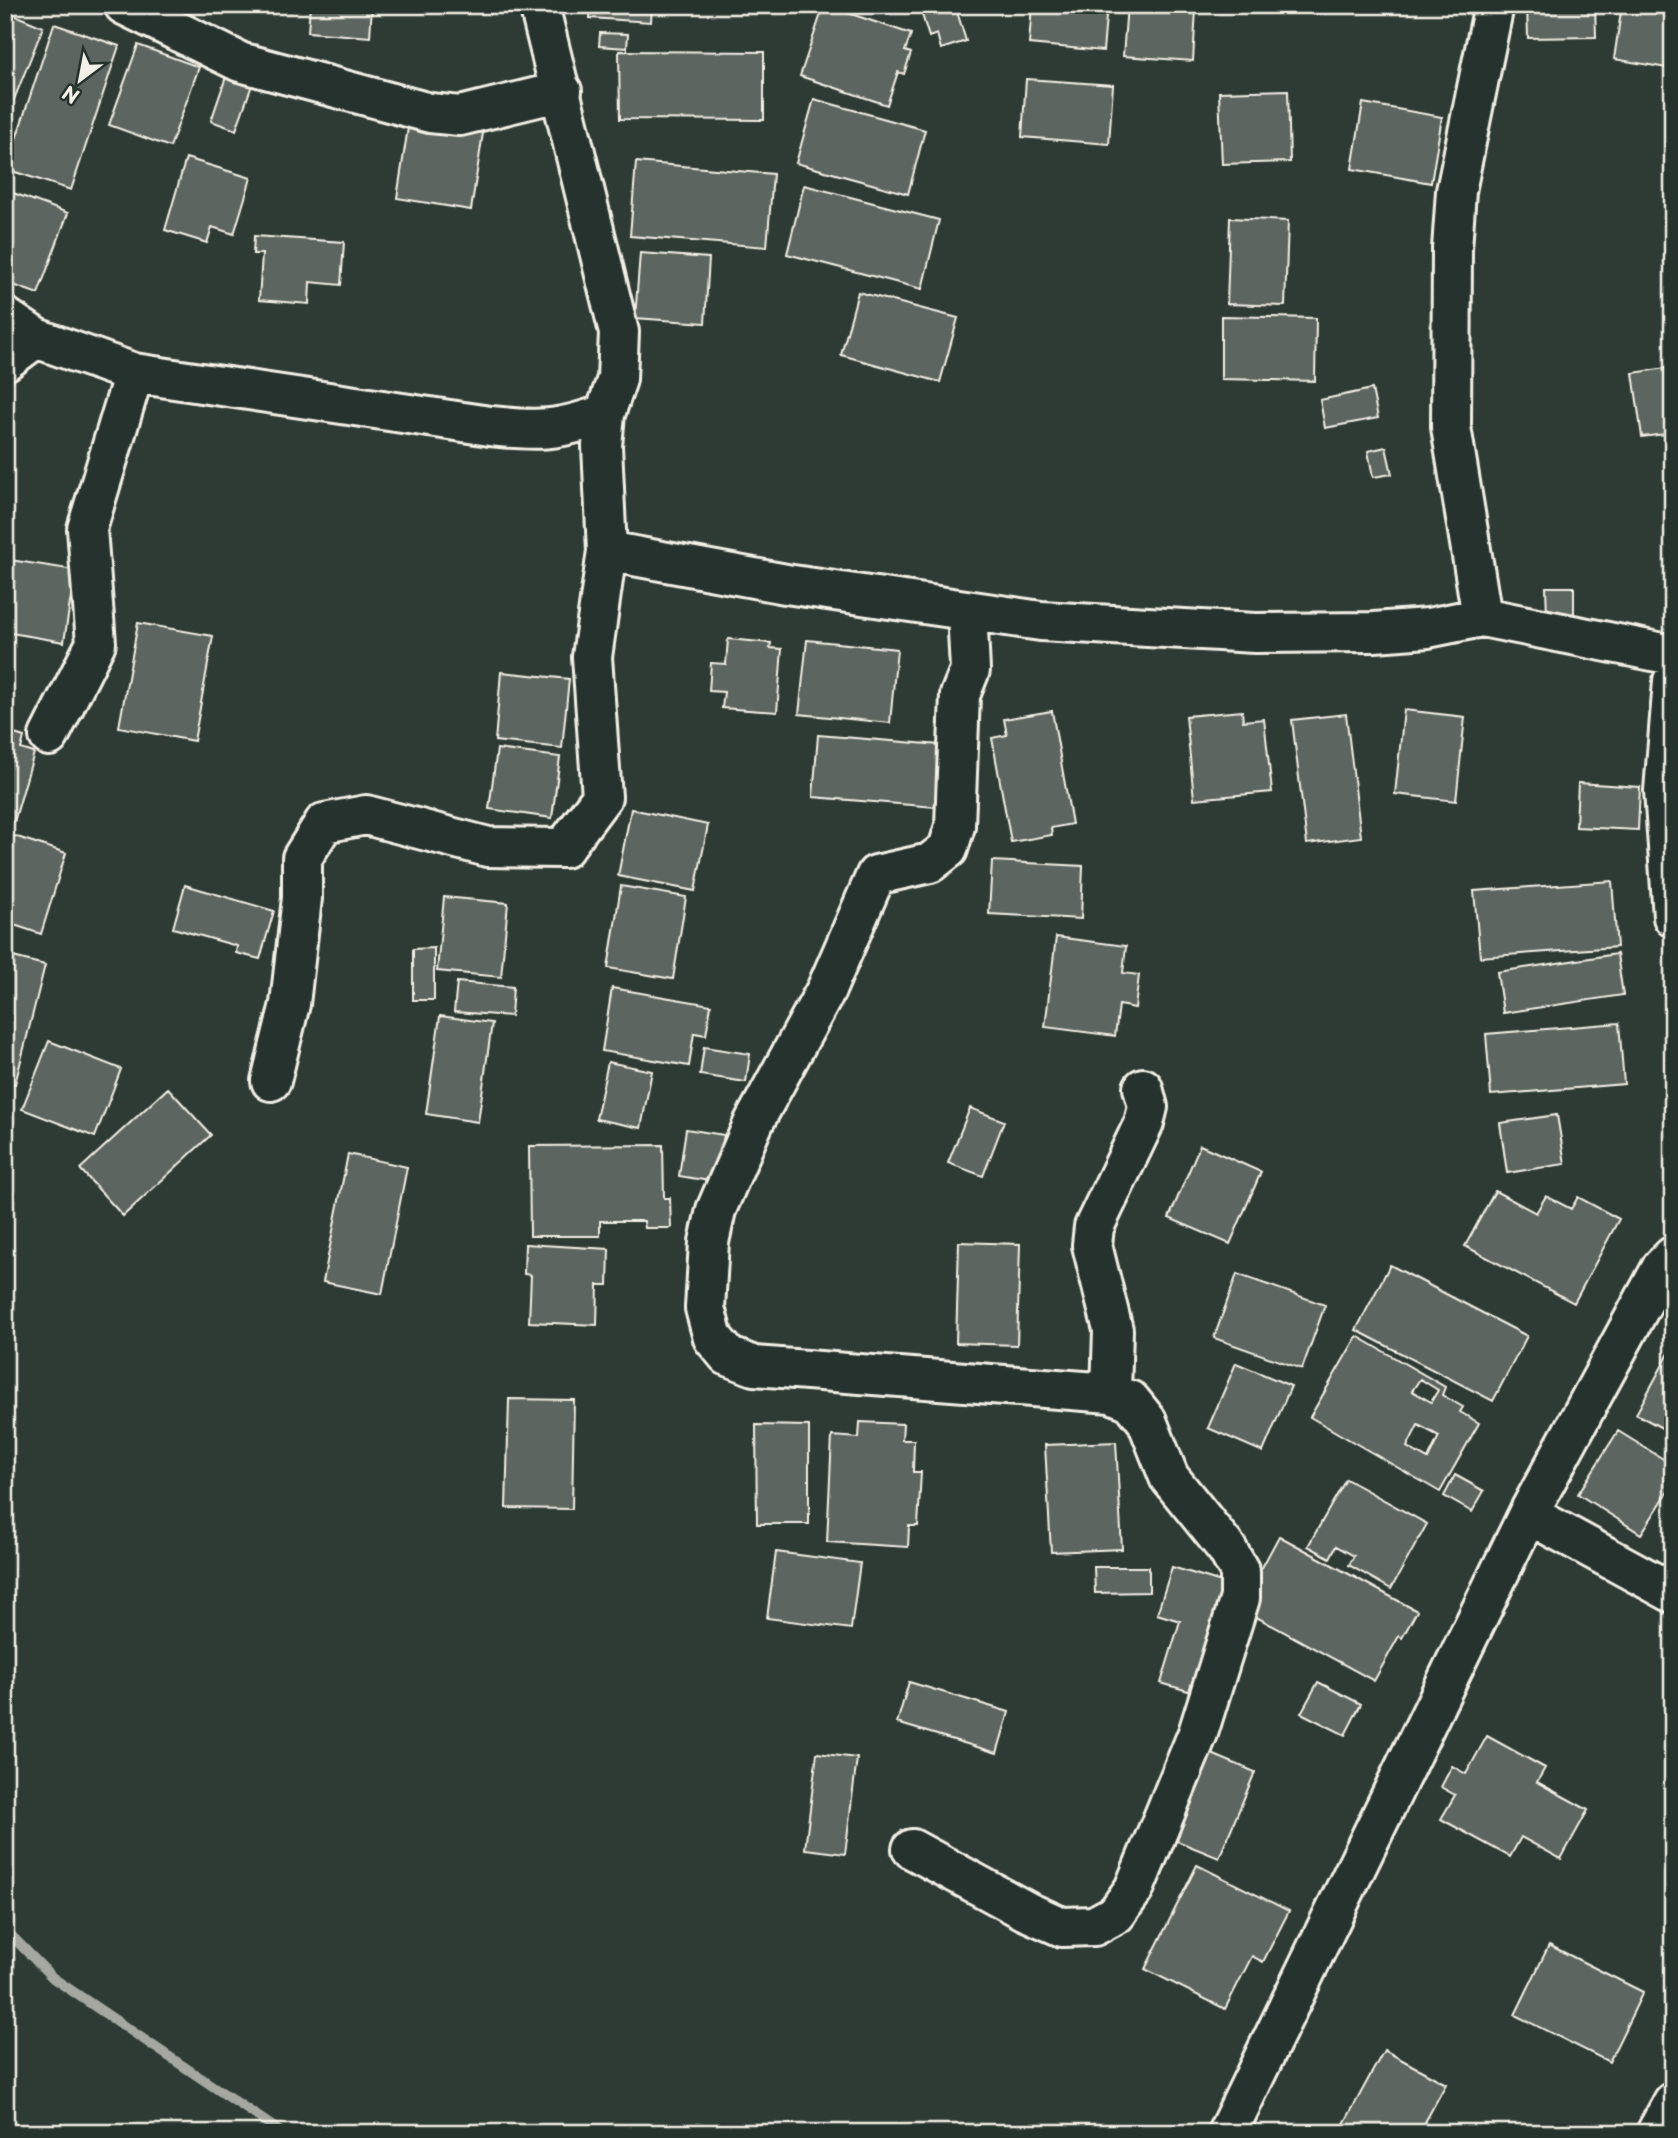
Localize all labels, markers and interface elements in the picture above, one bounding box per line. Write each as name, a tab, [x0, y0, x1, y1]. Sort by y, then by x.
north arrow	[46, 46, 116, 116]
text: N	[57, 79, 84, 111]

